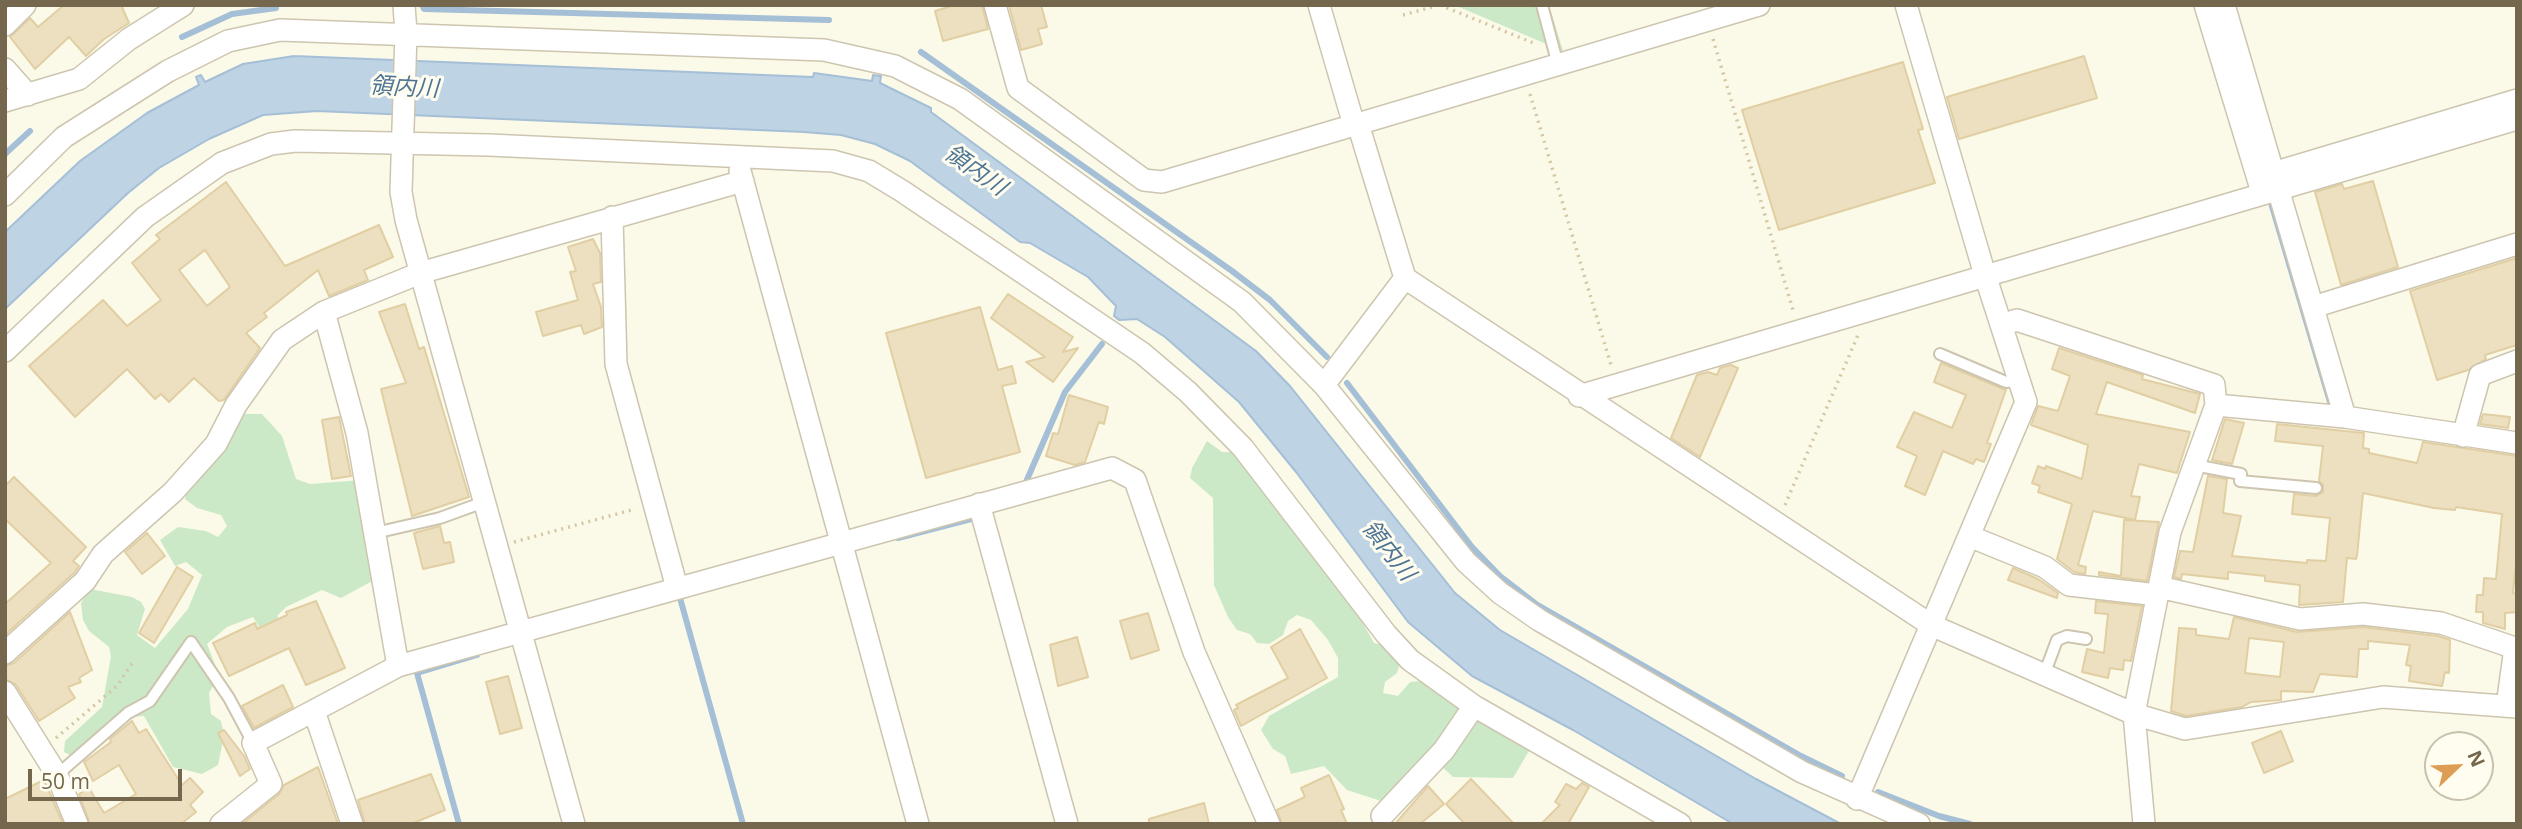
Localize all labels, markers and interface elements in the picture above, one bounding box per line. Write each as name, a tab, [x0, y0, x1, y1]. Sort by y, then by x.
water label: 領内川	[369, 72, 439, 104]
water label: 領内川	[939, 140, 1011, 202]
water label: 領内川	[1356, 515, 1420, 587]
north arrow	[2424, 731, 2494, 801]
text: N	[2462, 746, 2491, 771]
scale bar	[32, 756, 186, 800]
text: 50 m	[41, 767, 90, 795]

